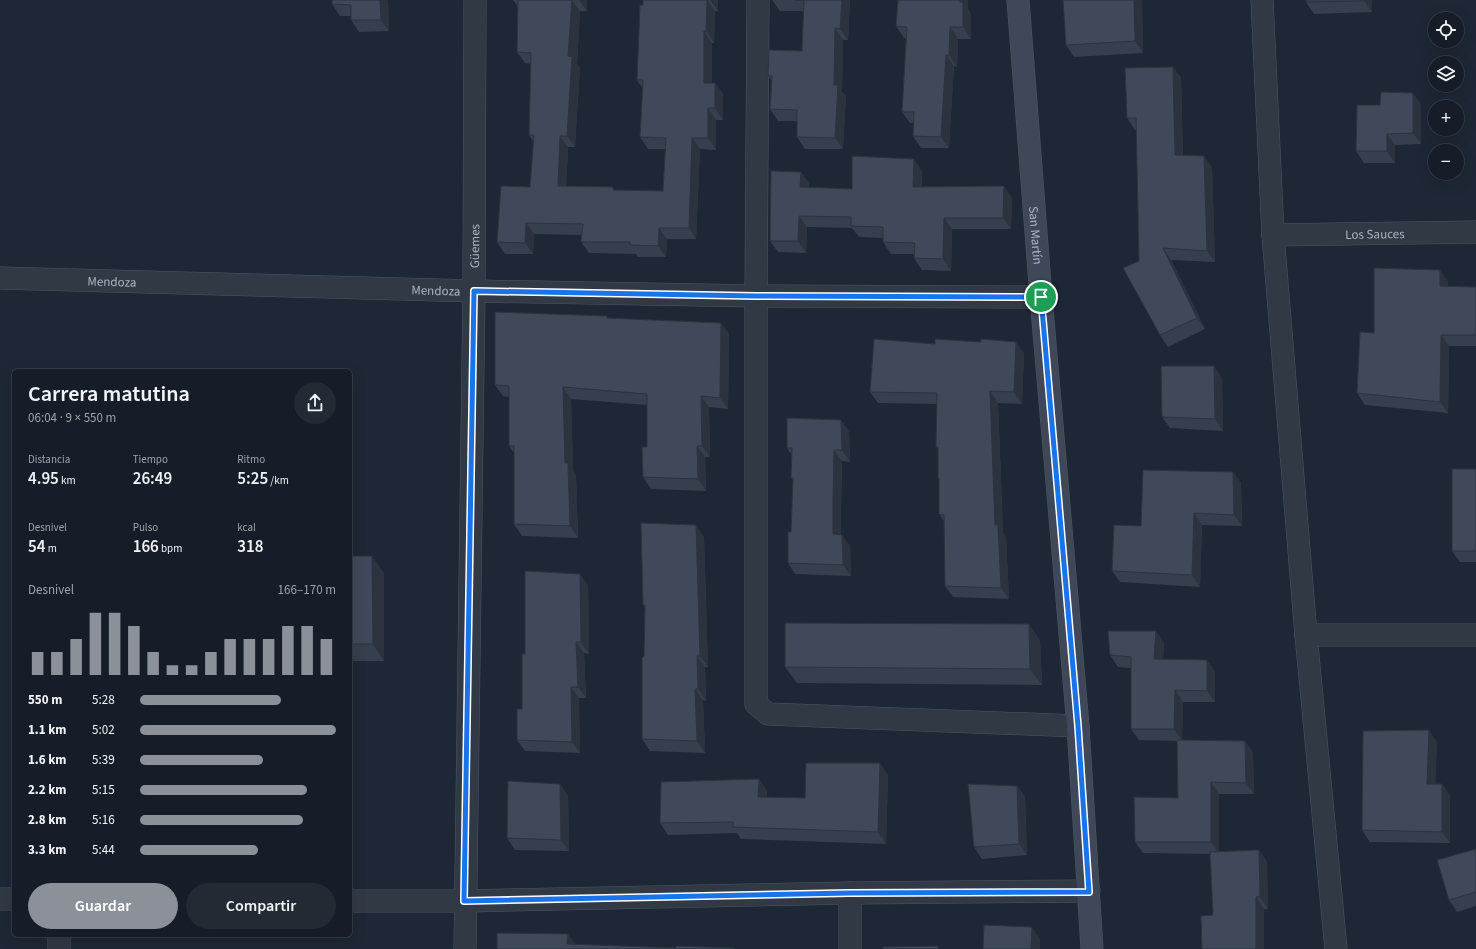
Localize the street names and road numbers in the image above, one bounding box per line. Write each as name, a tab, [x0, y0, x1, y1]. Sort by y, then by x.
street label: San Martín	[1024, 206, 1046, 265]
street label: Güemes	[466, 223, 484, 268]
street label: Los Sauces	[1345, 225, 1405, 244]
street label: Mendoza	[87, 272, 137, 292]
street label: Mendoza	[411, 281, 461, 301]

